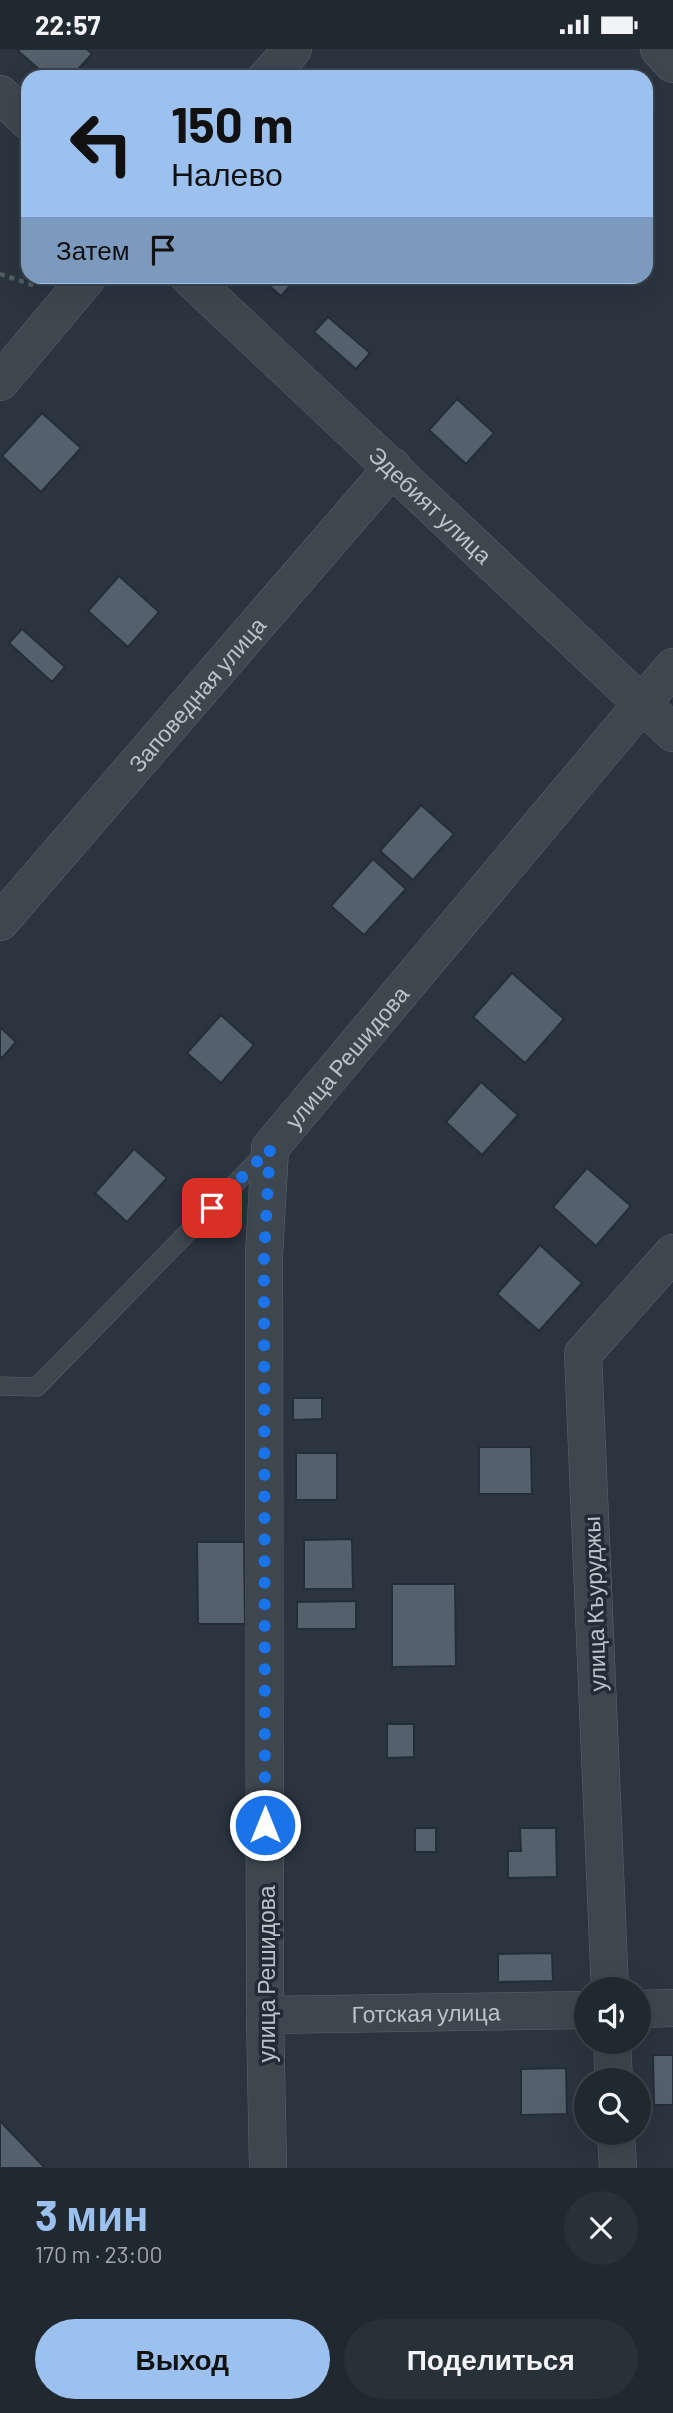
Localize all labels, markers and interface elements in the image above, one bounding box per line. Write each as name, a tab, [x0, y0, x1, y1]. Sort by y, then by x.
text: 22:57	[35, 9, 101, 40]
text: 150 m	[171, 94, 293, 153]
icon: left	[56, 98, 147, 189]
text: Налево	[171, 154, 283, 192]
icon: arrive	[144, 231, 182, 269]
text: Затем	[56, 234, 130, 265]
street label: Эдебият улица	[363, 440, 498, 569]
street label: Заповедная улица	[122, 611, 271, 777]
street label: улица Решидова	[279, 980, 414, 1134]
pin	[182, 1178, 242, 1238]
icon: arrive	[193, 1189, 231, 1227]
street label: улица Къуруджы	[577, 1516, 611, 1692]
position arrow	[228, 1788, 302, 1862]
street label: улица Решидова	[252, 1885, 280, 2063]
map controls	[574, 1977, 651, 2145]
button: sound	[574, 1977, 651, 2054]
street label: Готская улица	[351, 1997, 501, 2028]
button: search	[574, 2068, 651, 2145]
text: 3 мин	[35, 2189, 148, 2239]
button: close	[564, 2191, 638, 2265]
text: 170 m · 23:00	[35, 2240, 162, 2268]
button: Выход	[35, 2319, 330, 2399]
button: Поделиться	[344, 2319, 638, 2399]

